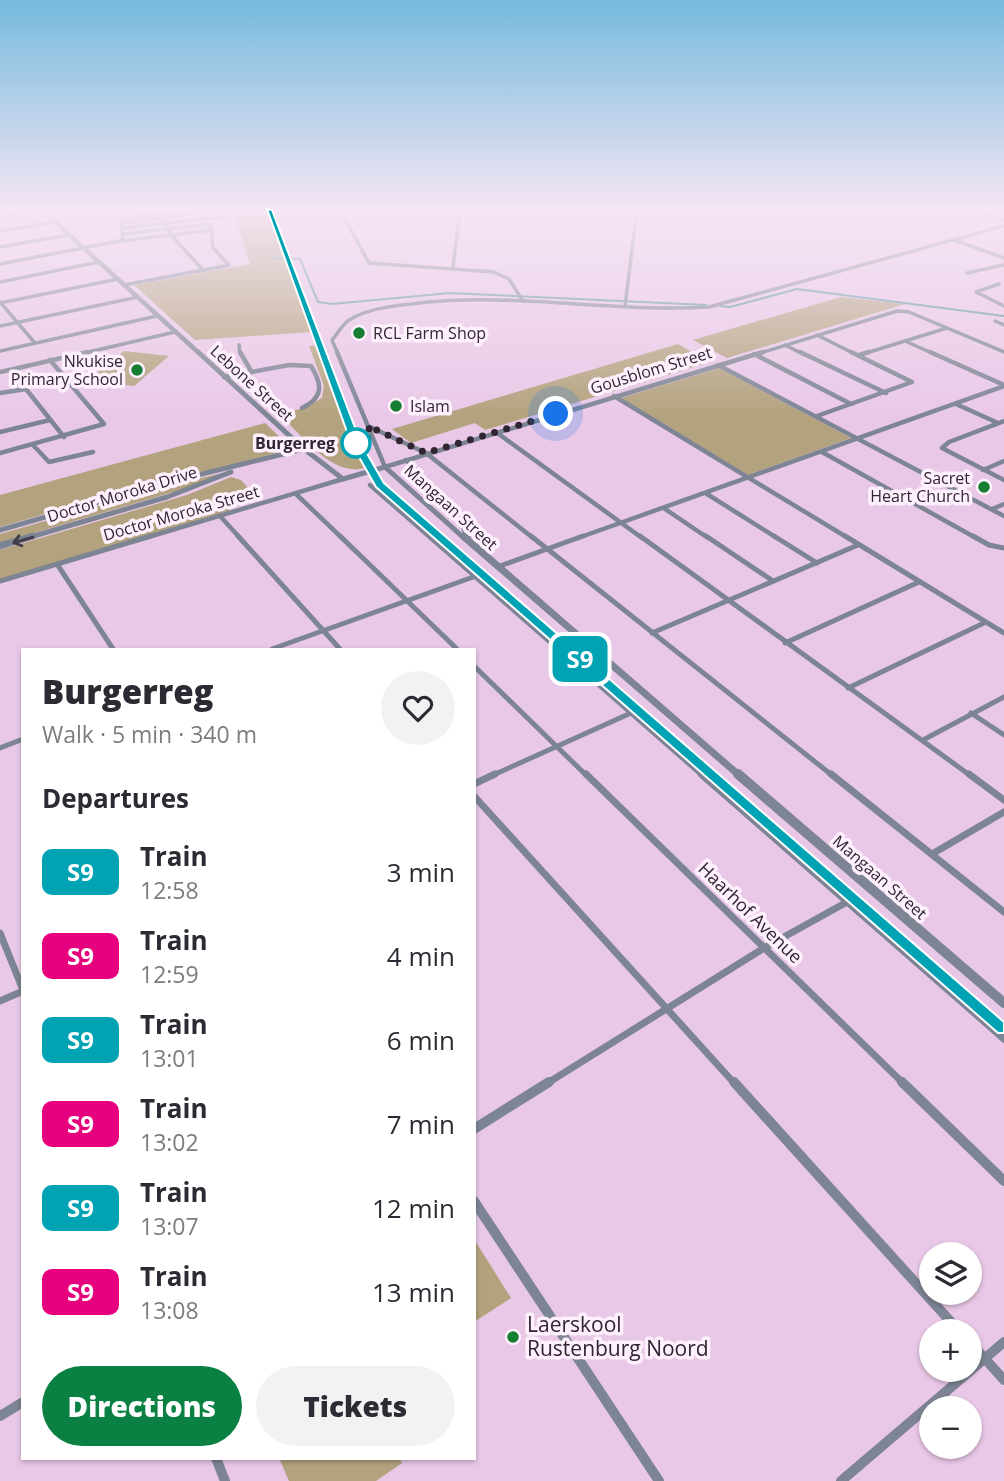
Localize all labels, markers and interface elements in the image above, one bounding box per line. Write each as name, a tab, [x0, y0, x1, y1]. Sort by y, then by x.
place label: RCL Farm Shop	[373, 322, 486, 344]
marker: RCL Farm Shop	[351, 325, 367, 341]
street label: Lebone Street	[206, 340, 298, 426]
street label: Gousblom Street	[588, 341, 715, 399]
place label: Nkukise Primary School	[11, 350, 123, 390]
marker: Nkukise Primary School	[129, 362, 145, 378]
place label: Islam	[410, 395, 450, 417]
your location	[538, 396, 573, 431]
marker: Islam	[388, 398, 404, 414]
marker: Burgerreg	[341, 428, 371, 458]
place label: Burgerreg	[255, 432, 335, 454]
street label: Mangaan Street	[400, 459, 503, 555]
street label: Doctor Moroka Drive	[44, 461, 200, 527]
place label: Sacret Heart Church	[870, 467, 970, 507]
marker: Sacret Heart Church	[976, 479, 992, 495]
street label: Doctor Moroka Street	[100, 480, 262, 546]
one-way arrow	[12, 534, 34, 547]
line badge: S9	[548, 636, 612, 682]
text: S9	[567, 642, 593, 675]
text: Burgerreg	[42, 669, 214, 714]
button: heart	[381, 671, 455, 745]
text: Walk · 5 min · 340 m	[42, 718, 257, 750]
text: Departures	[42, 780, 189, 816]
street label: Mangaan Street	[828, 830, 932, 924]
text: Train	[140, 838, 208, 874]
text: 3 min	[387, 854, 455, 890]
text: S9	[67, 855, 94, 888]
street label: Haarhof Avenue	[693, 856, 808, 968]
text: 12:58	[140, 874, 199, 906]
text: Train	[140, 922, 208, 958]
text: 4 min	[387, 938, 455, 974]
text: S9	[67, 939, 94, 972]
text: 12:59	[140, 958, 199, 990]
text: Train	[140, 1006, 208, 1042]
text: 6 min	[387, 1022, 455, 1058]
text: S9	[67, 1023, 94, 1056]
text: 13:01	[140, 1042, 199, 1074]
text: Train	[140, 1090, 208, 1126]
text: 7 min	[387, 1106, 455, 1142]
text: S9	[67, 1107, 94, 1140]
text: 13:02	[140, 1126, 199, 1158]
text: Train	[140, 1174, 208, 1210]
text: 12 min	[372, 1190, 455, 1226]
text: S9	[67, 1191, 94, 1224]
text: 13:07	[140, 1210, 199, 1242]
map controls	[919, 1242, 982, 1459]
button: layers	[919, 1242, 982, 1305]
text: Train	[140, 1258, 208, 1294]
text: 13 min	[372, 1274, 455, 1310]
text: S9	[67, 1275, 94, 1308]
text: 13:08	[140, 1294, 199, 1326]
place label: Laerskool Rustenburg Noord	[527, 1310, 709, 1362]
button: +	[919, 1319, 982, 1382]
marker: Laerskool Rustenburg Noord	[505, 1329, 521, 1345]
button: Directions	[42, 1366, 242, 1446]
button: Tickets	[256, 1366, 455, 1446]
button: −	[919, 1396, 982, 1459]

